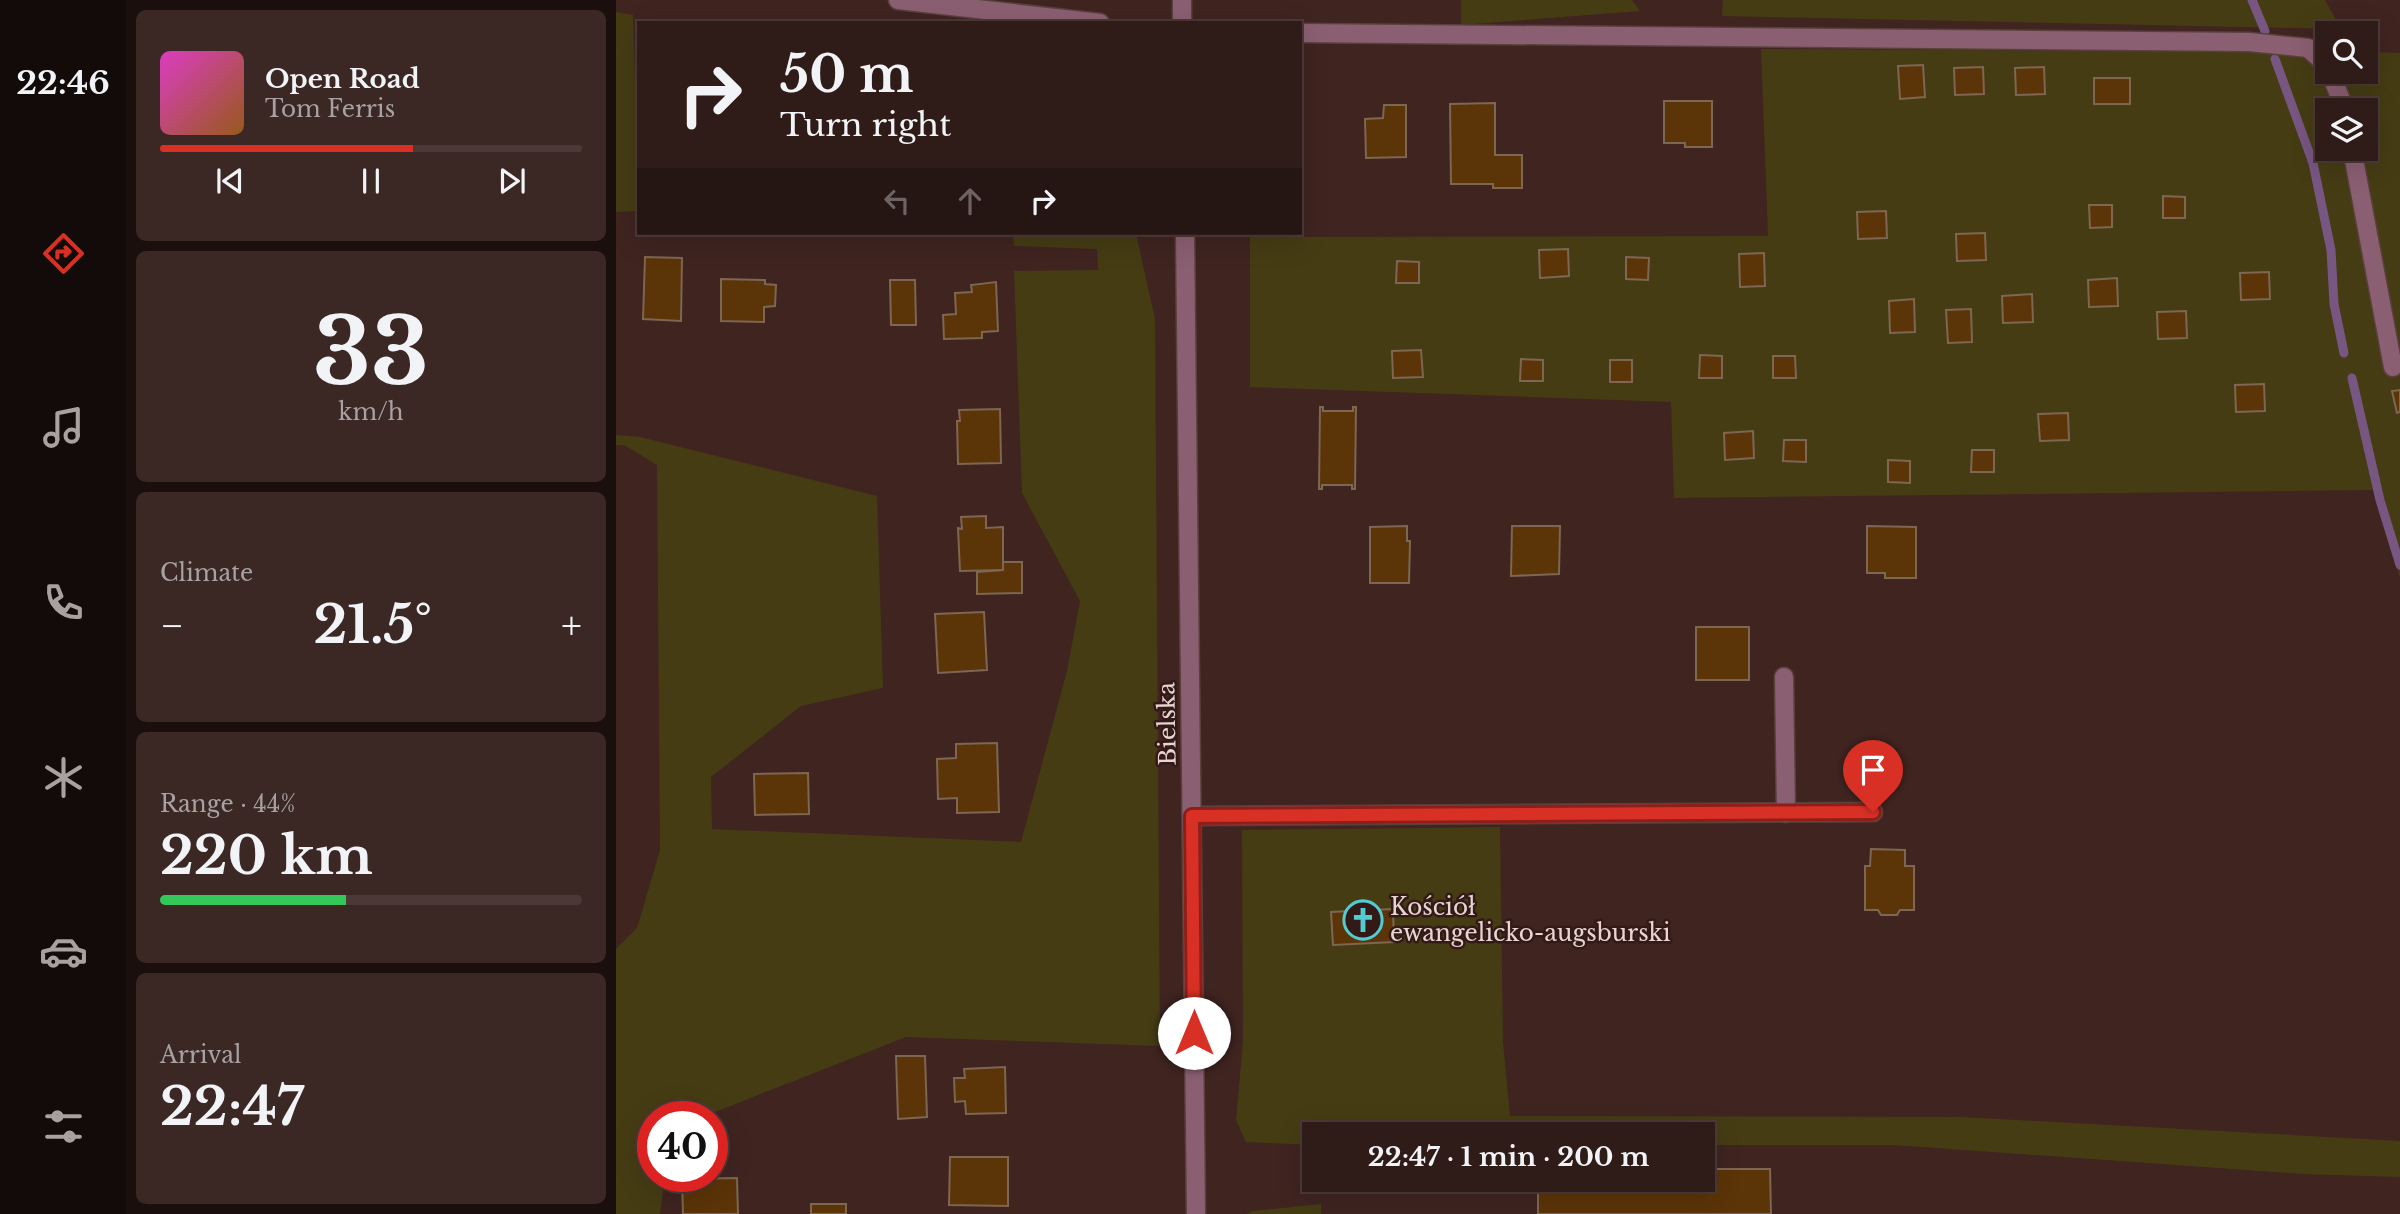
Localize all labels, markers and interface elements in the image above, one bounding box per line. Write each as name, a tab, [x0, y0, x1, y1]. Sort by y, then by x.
map controls	[2315, 21, 2378, 161]
button: search	[2315, 21, 2378, 84]
text: 50 m	[780, 44, 913, 105]
icon: right	[665, 49, 756, 140]
text: 22:46	[16, 63, 110, 103]
text: Open Road	[265, 63, 420, 95]
text: Tom Ferris	[265, 95, 395, 123]
button: layers	[2315, 98, 2378, 161]
text: Turn right	[780, 105, 951, 145]
icon: previous	[211, 162, 249, 200]
icon: pause	[352, 162, 390, 200]
icon: next	[493, 162, 531, 200]
icon: left	[878, 182, 916, 220]
icon: ahead	[951, 182, 989, 220]
icon: right	[1024, 182, 1062, 220]
icon: directions	[39, 229, 88, 278]
text: 33	[313, 296, 429, 409]
text: km/h	[338, 398, 404, 426]
icon: music	[39, 403, 88, 452]
text: Climate	[160, 559, 253, 587]
icon: phone	[39, 578, 88, 627]
text: 21.5°	[313, 593, 432, 657]
text: −	[160, 602, 184, 649]
text: +	[561, 602, 582, 649]
street label: Bielska	[1152, 682, 1182, 766]
pin	[1843, 740, 1903, 812]
icon: arrive	[1854, 751, 1892, 789]
icon: climate	[39, 753, 88, 802]
text: Range · 44%	[160, 790, 296, 818]
text: 220 km	[160, 824, 373, 888]
place label: Kościół ewangelicko-augsburski	[1390, 893, 1671, 947]
church icon: Kościół ewangelicko-augsburski	[1342, 899, 1384, 941]
icon: car	[39, 927, 88, 976]
position arrow	[1157, 996, 1231, 1070]
text: Arrival	[160, 1041, 241, 1069]
text: 22:47	[160, 1075, 304, 1139]
speed limit sign: 40	[637, 1101, 728, 1192]
icon: filters	[39, 1102, 88, 1151]
text: 22:47 · 1 min · 200 m	[1368, 1141, 1649, 1173]

